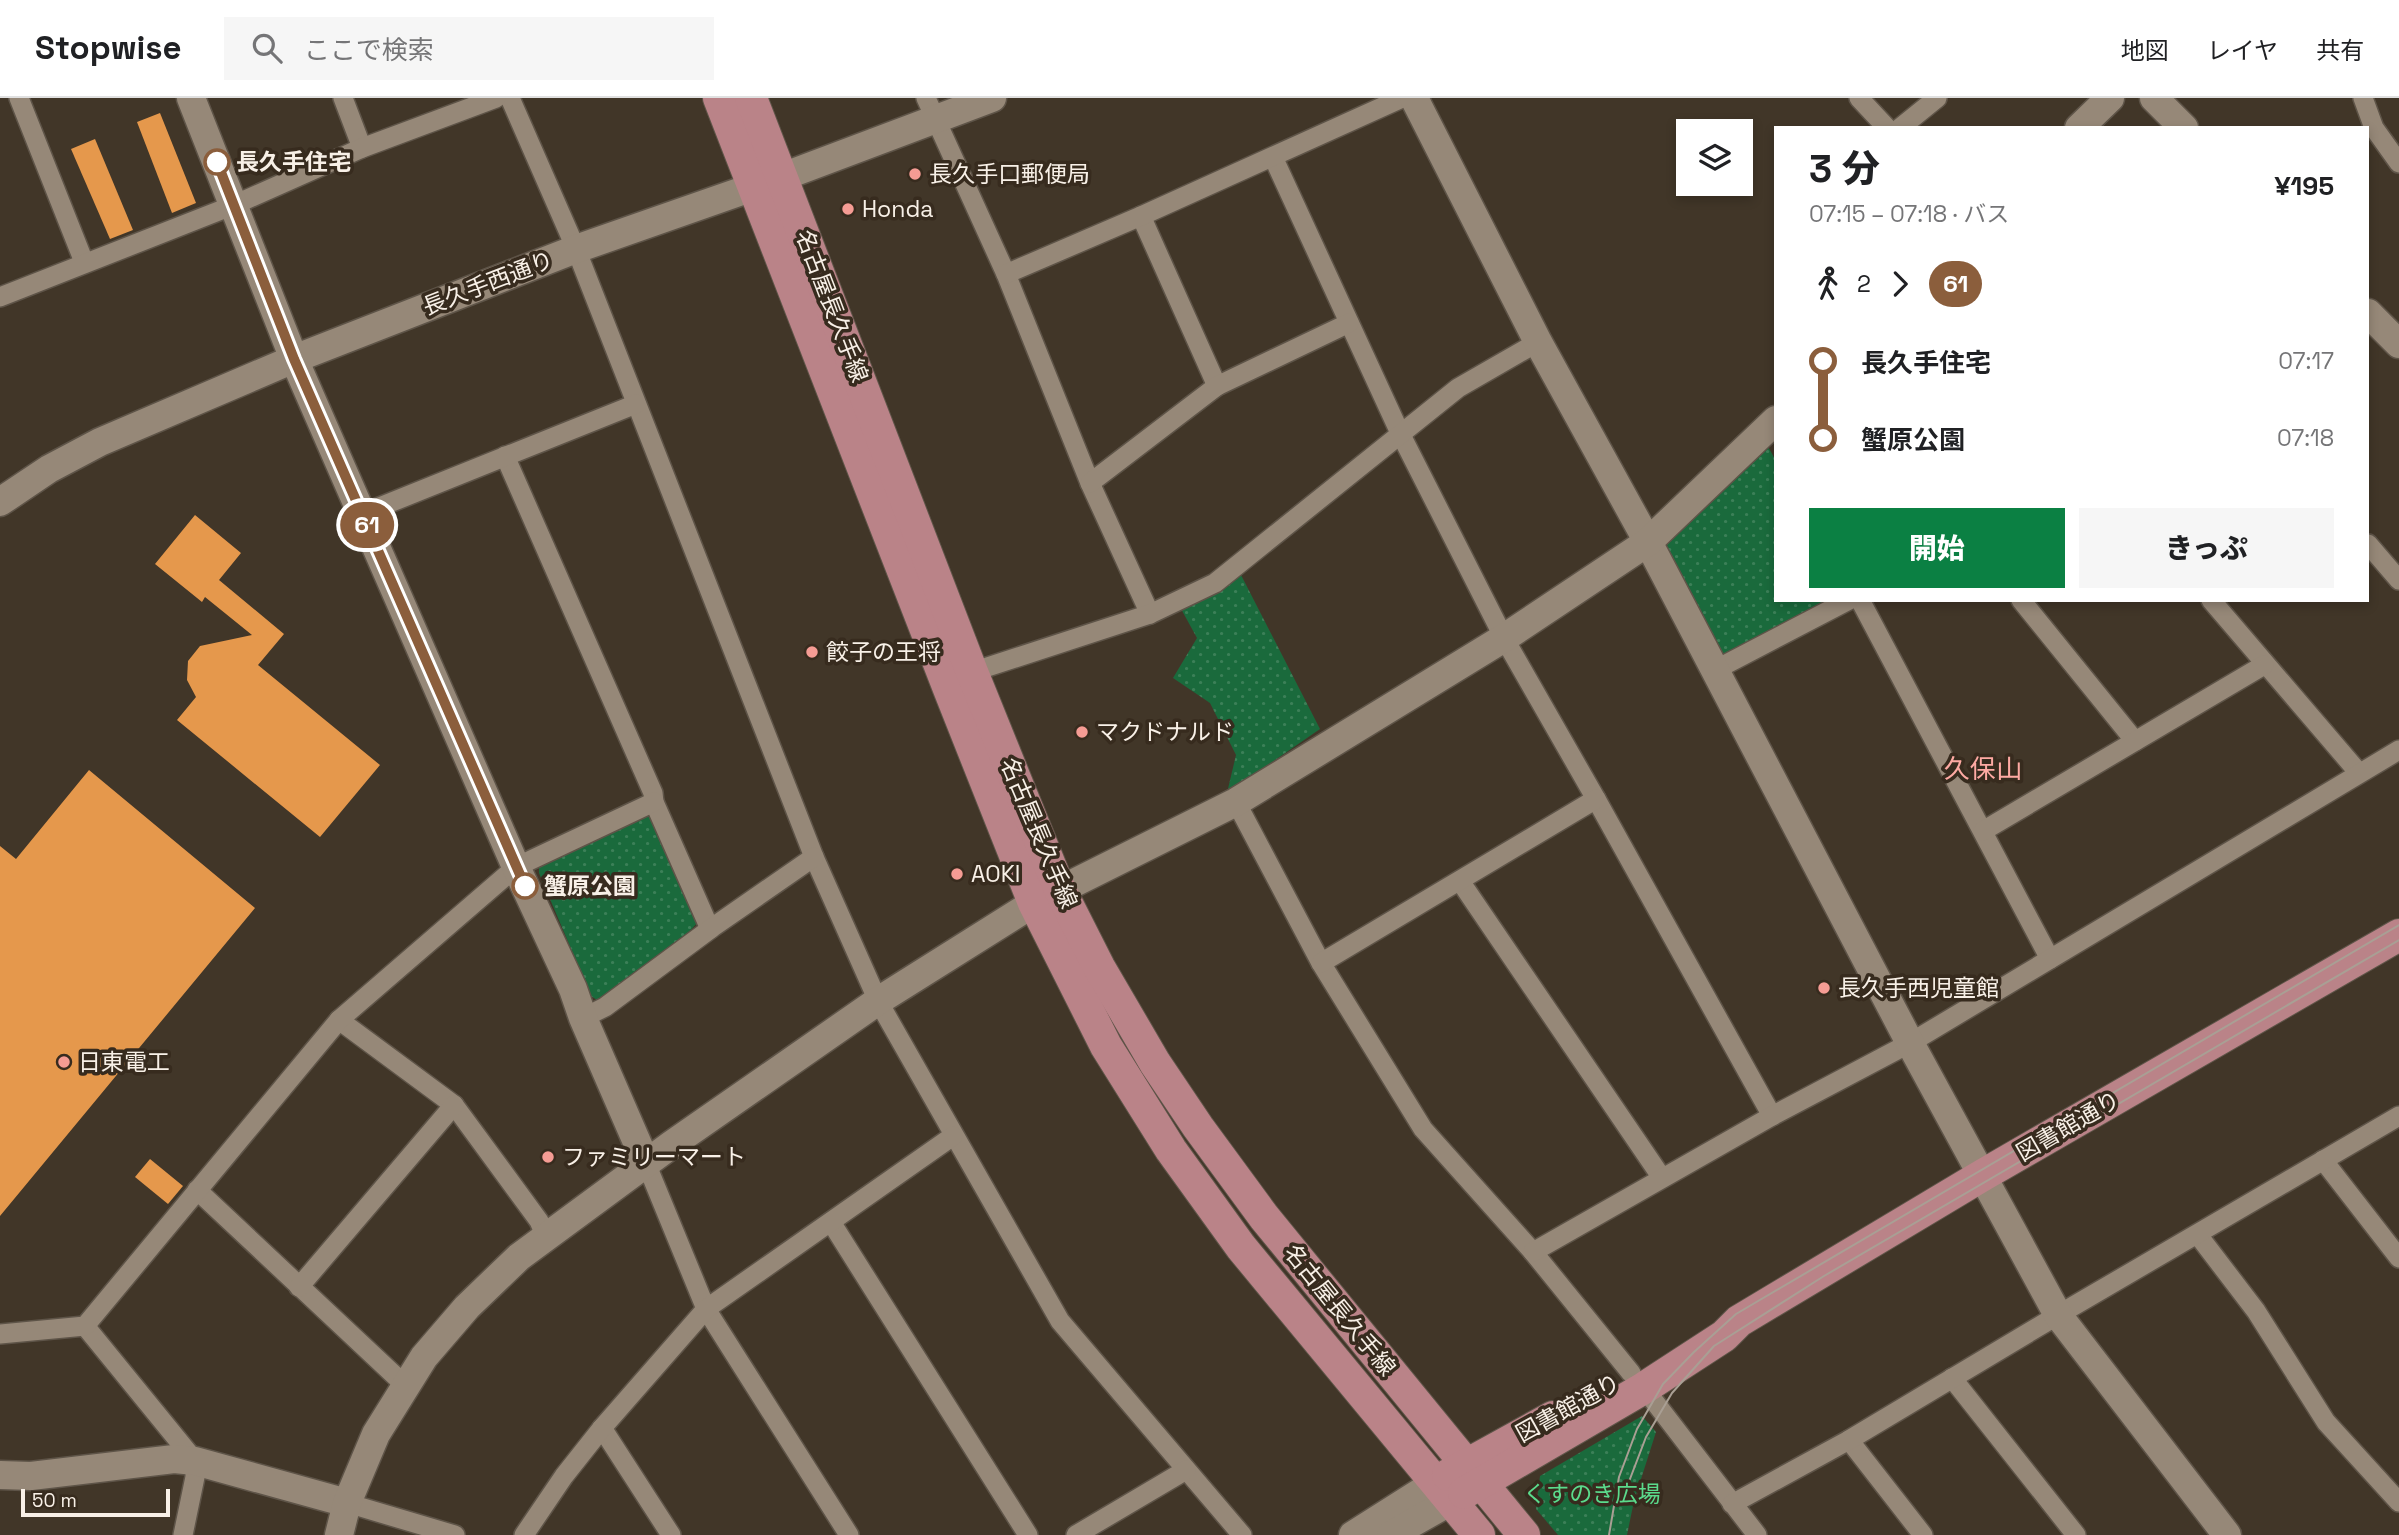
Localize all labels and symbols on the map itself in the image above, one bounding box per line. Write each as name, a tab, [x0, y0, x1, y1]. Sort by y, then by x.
place label: 長久手住宅	[236, 147, 351, 177]
marker: 長久手住宅	[204, 149, 230, 175]
place label: 長久手口郵便局	[929, 159, 1090, 189]
marker: 長久手口郵便局	[907, 166, 923, 182]
place label: Honda	[862, 194, 933, 224]
marker: Honda	[840, 201, 856, 217]
street label: 名古屋長久手線	[789, 225, 875, 387]
street label: 長久手西通り	[418, 244, 558, 322]
line badge: 61	[336, 502, 398, 548]
place label: 餃子の王将	[826, 637, 941, 667]
marker: 餃子の王将	[804, 644, 820, 660]
place label: マクドナルド	[1096, 717, 1234, 747]
marker: マクドナルド	[1074, 724, 1090, 740]
district label: 久保山	[1944, 752, 2022, 786]
street label: 名古屋長久手線	[994, 753, 1084, 913]
place label: AOKI	[971, 859, 1020, 889]
marker: AOKI	[949, 866, 965, 882]
place label: 蟹原公園	[544, 871, 636, 901]
marker: 蟹原公園	[512, 873, 538, 899]
place label: 長久手西児童館	[1838, 973, 1999, 1003]
marker: 長久手西児童館	[1816, 980, 1832, 996]
place label: 日東電工	[78, 1047, 170, 1077]
marker: 日東電工	[56, 1054, 72, 1070]
street label: 図書館通り	[2011, 1084, 2125, 1168]
place label: ファミリーマート	[562, 1142, 746, 1172]
marker: ファミリーマート	[540, 1149, 556, 1165]
street label: 名古屋長久手線	[1278, 1238, 1402, 1382]
street label: 図書館通り	[1510, 1367, 1626, 1449]
park label: くすのき広場	[1523, 1479, 1661, 1509]
scale bar	[21, 1486, 170, 1518]

